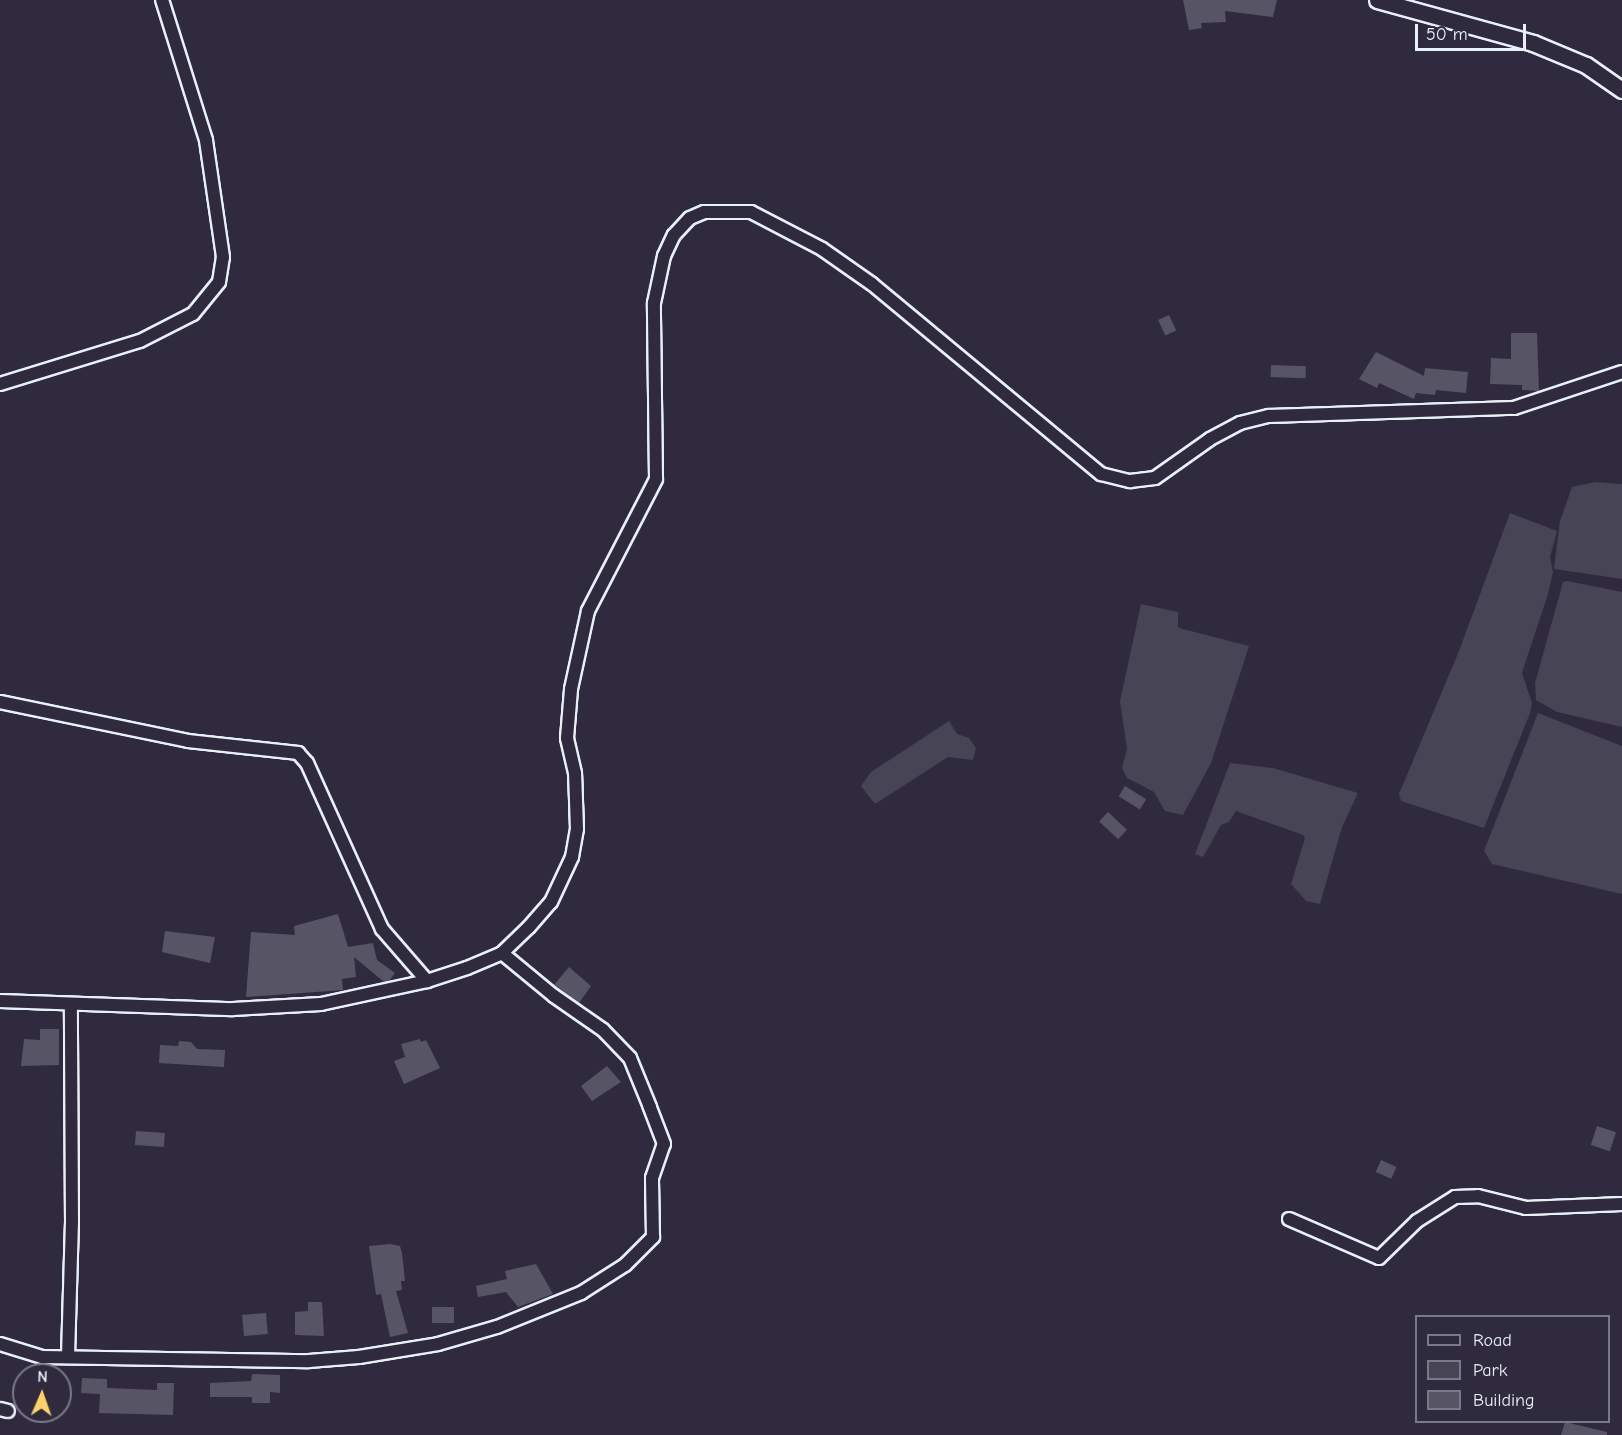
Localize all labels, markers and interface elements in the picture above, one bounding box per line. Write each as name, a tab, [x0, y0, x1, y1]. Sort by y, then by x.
scale bar	[1418, 12, 1529, 50]
text: 50 m	[1426, 24, 1468, 45]
legend	[1415, 1315, 1610, 1423]
text: Road	[1473, 1330, 1512, 1351]
text: Park	[1473, 1360, 1507, 1381]
north arrow	[12, 1363, 72, 1423]
text: N	[37, 1368, 48, 1386]
text: Building	[1473, 1390, 1535, 1411]

